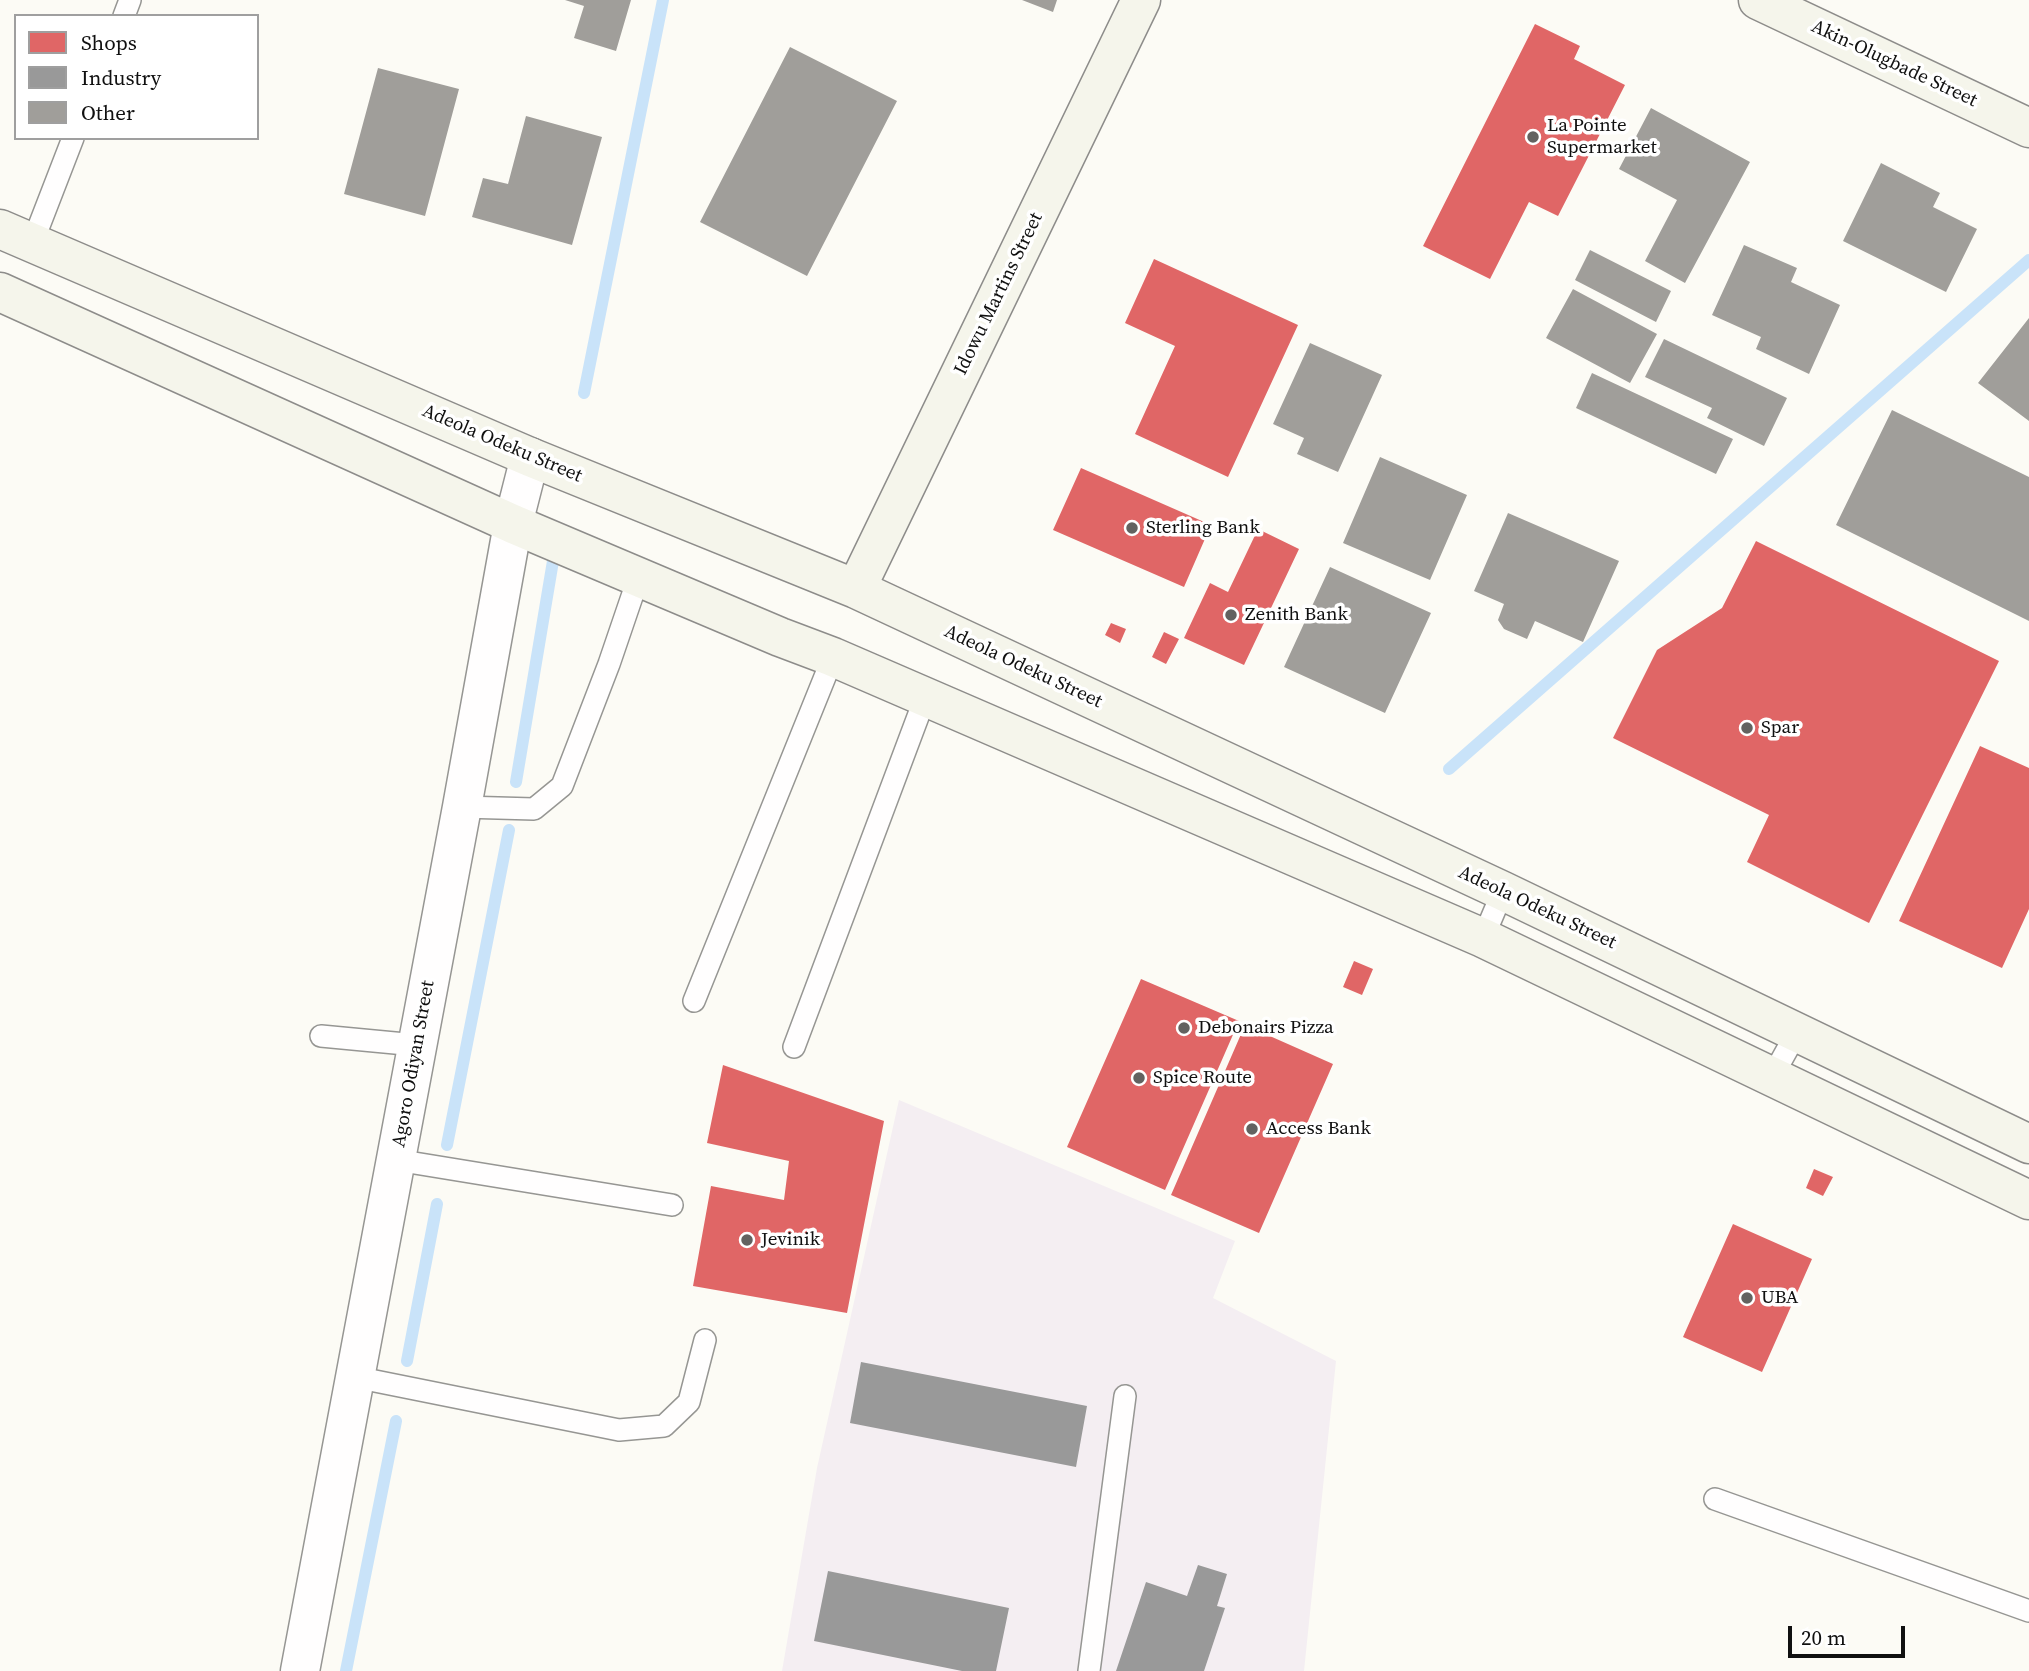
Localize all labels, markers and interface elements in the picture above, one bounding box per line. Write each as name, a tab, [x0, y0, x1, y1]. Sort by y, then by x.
legend	[14, 14, 259, 140]
street label: Akin-Olugbade Street	[1807, 16, 1981, 112]
text: Shops	[81, 28, 137, 57]
text: Industry	[81, 63, 161, 92]
text: Other	[81, 98, 135, 127]
place label: La Pointe Supermarket	[1547, 115, 1657, 159]
marker: La Pointe Supermarket	[1525, 129, 1541, 145]
street label: Idowu Martins Street	[950, 209, 1048, 379]
street label: Adeola Odeku Street	[419, 400, 585, 488]
place label: Sterling Bank	[1146, 517, 1260, 539]
marker: Sterling Bank	[1124, 520, 1140, 536]
place label: Zenith Bank	[1245, 604, 1348, 626]
marker: Zenith Bank	[1223, 607, 1239, 623]
street label: Adeola Odeku Street	[941, 620, 1105, 714]
place label: Spar	[1761, 717, 1799, 739]
marker: Spar	[1739, 720, 1755, 736]
street label: Adeola Odeku Street	[1455, 861, 1619, 955]
street label: Agoro Odiyan Street	[388, 979, 440, 1149]
place label: Debonairs Pizza	[1198, 1017, 1334, 1039]
marker: Debonairs Pizza	[1176, 1020, 1192, 1036]
place label: Spice Route	[1153, 1067, 1252, 1089]
marker: Spice Route	[1131, 1070, 1147, 1086]
place label: Access Bank	[1266, 1118, 1371, 1140]
marker: Access Bank	[1244, 1121, 1260, 1137]
place label: Jevinik	[761, 1229, 820, 1251]
marker: Jevinik	[739, 1232, 755, 1248]
place label: UBA	[1761, 1287, 1798, 1309]
marker: UBA	[1739, 1290, 1755, 1306]
scale bar	[1791, 1612, 1908, 1656]
text: 20 m	[1801, 1623, 1846, 1652]

